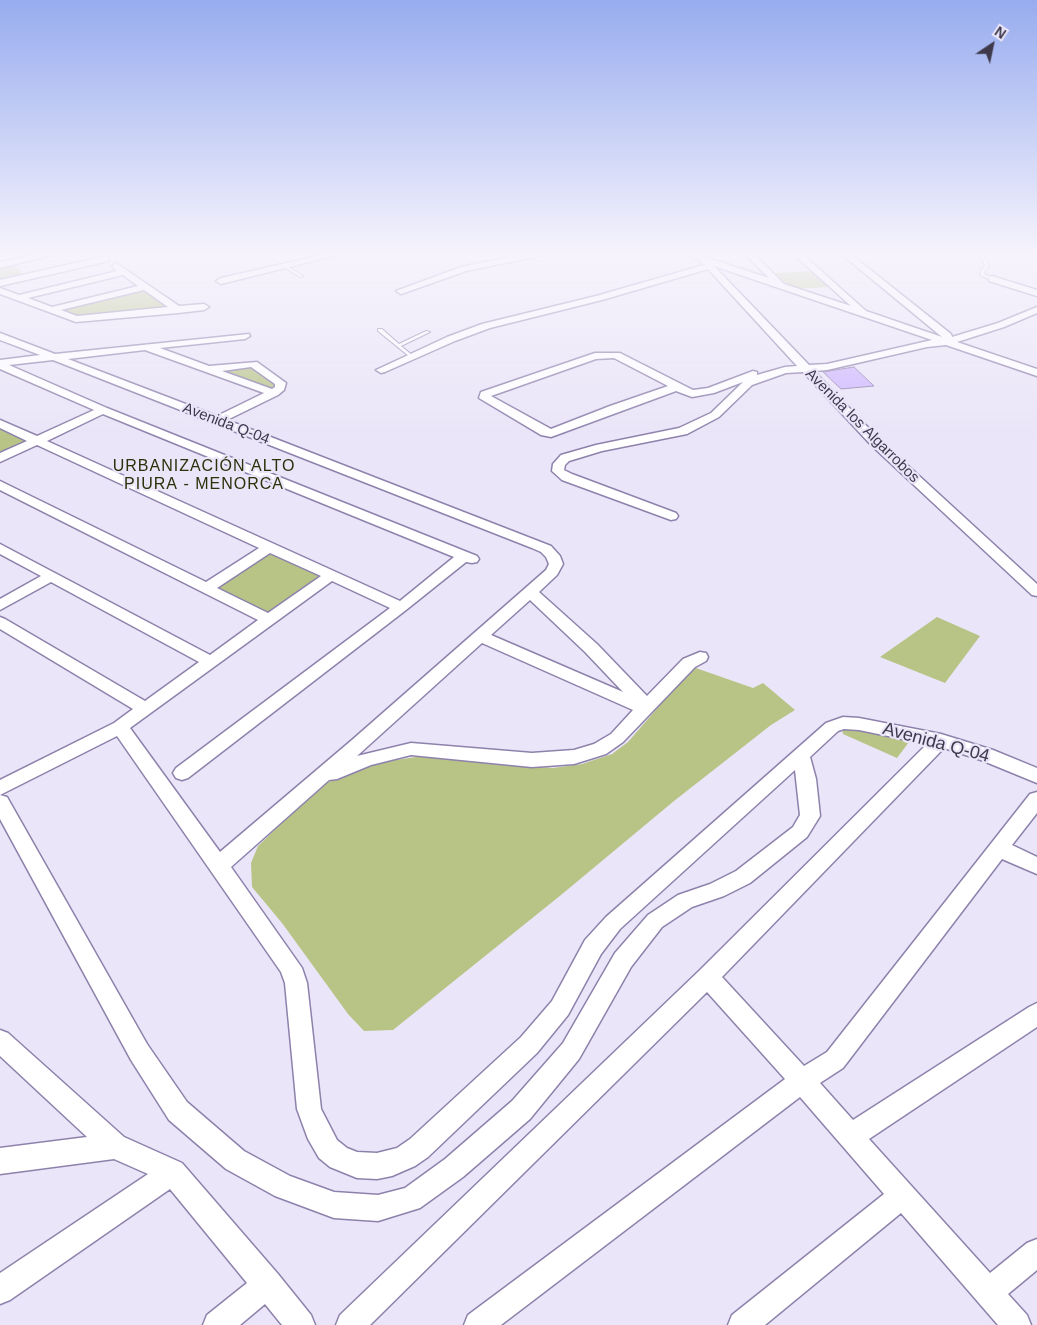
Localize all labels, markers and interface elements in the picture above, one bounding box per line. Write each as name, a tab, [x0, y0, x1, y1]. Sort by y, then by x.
north arrow	[967, 20, 1017, 70]
text: N	[992, 23, 1009, 42]
street label: Avenida los Algarrobos	[801, 365, 923, 487]
street label: Avenida Q-04	[180, 399, 272, 449]
district label: URBANIZACIÓN ALTO PIURA - MENORCA	[111, 457, 297, 495]
street label: Avenida Q-04	[880, 718, 992, 768]

